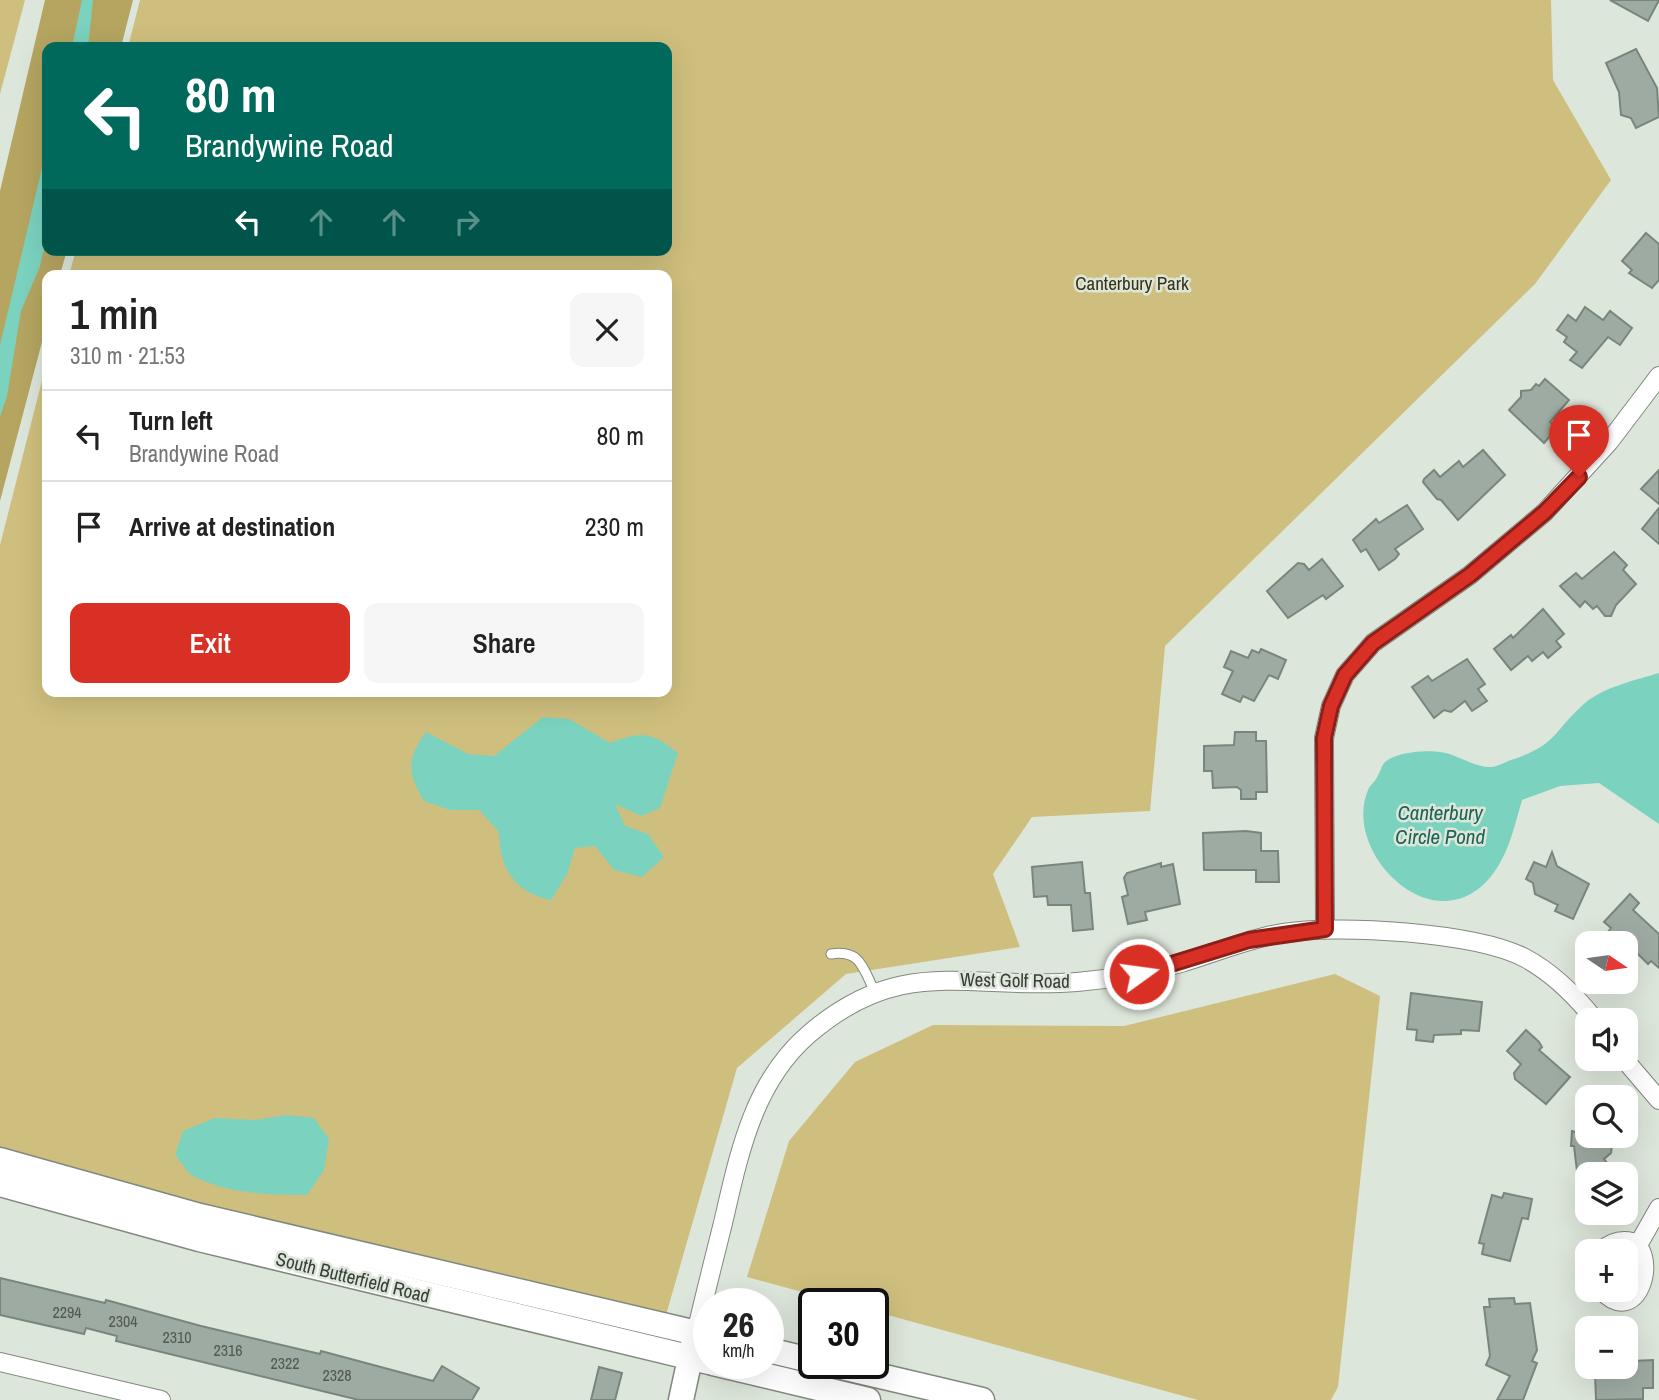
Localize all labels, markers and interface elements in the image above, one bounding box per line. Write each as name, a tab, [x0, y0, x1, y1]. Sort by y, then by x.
text: 80 m	[185, 61, 277, 127]
icon: left	[70, 70, 161, 161]
text: Brandywine Road	[185, 124, 394, 167]
icon: left	[229, 203, 267, 241]
icon: ahead	[302, 203, 340, 241]
icon: ahead	[375, 203, 413, 241]
icon: right	[448, 203, 486, 241]
park label: Canterbury Park	[1075, 270, 1189, 296]
text: 1 min	[70, 286, 159, 342]
button: close	[570, 293, 644, 367]
text: 310 m · 21:53	[70, 340, 185, 371]
text: Turn left	[129, 403, 213, 438]
pin	[1549, 405, 1609, 477]
icon: arrive	[1560, 416, 1598, 454]
icon: left	[70, 417, 108, 455]
text: 80 m	[597, 418, 644, 453]
text: Brandywine Road	[129, 438, 279, 469]
icon: arrive	[70, 508, 108, 546]
text: Arrive at destination	[129, 509, 335, 544]
text: 230 m	[585, 509, 644, 544]
button: Exit	[70, 603, 350, 683]
button: Share	[364, 603, 644, 683]
water label: Canterbury Circle Pond	[1395, 798, 1485, 851]
north arrow	[1575, 931, 1638, 994]
map controls	[1575, 931, 1638, 1379]
position arrow	[1102, 937, 1176, 1011]
street label: West Golf Road	[960, 966, 1070, 994]
button: sound	[1575, 1008, 1638, 1071]
button: search	[1575, 1085, 1638, 1148]
button: layers	[1575, 1162, 1638, 1225]
button: +	[1575, 1239, 1638, 1302]
street label: South Butterfield Road	[273, 1245, 433, 1309]
speed limit sign: 30	[798, 1288, 889, 1379]
house number: 2294	[52, 1301, 82, 1323]
text: 26	[723, 1301, 754, 1348]
house number: 2304	[108, 1310, 138, 1332]
button: −	[1575, 1316, 1638, 1379]
house number: 2310	[162, 1326, 192, 1348]
text: km/h	[723, 1338, 755, 1363]
house number: 2316	[213, 1339, 243, 1361]
house number: 2322	[270, 1352, 300, 1374]
house number: 2328	[322, 1364, 352, 1386]

